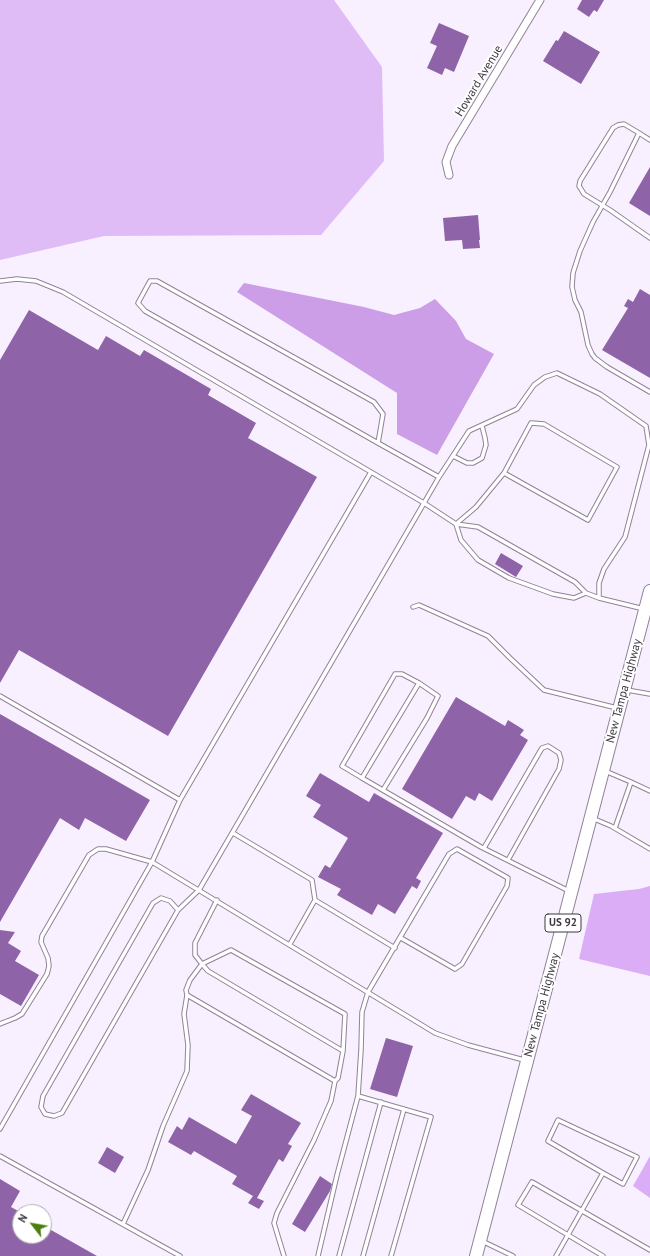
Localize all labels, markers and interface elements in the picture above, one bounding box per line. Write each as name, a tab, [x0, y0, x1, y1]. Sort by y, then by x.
street label: Howard Avenue	[452, 43, 506, 119]
street label: New Tampa Highway	[603, 637, 645, 745]
road number: US 92	[545, 914, 581, 932]
street label: New Tampa Highway	[521, 951, 563, 1059]
north arrow	[12, 1204, 52, 1244]
text: N	[15, 1212, 30, 1225]

